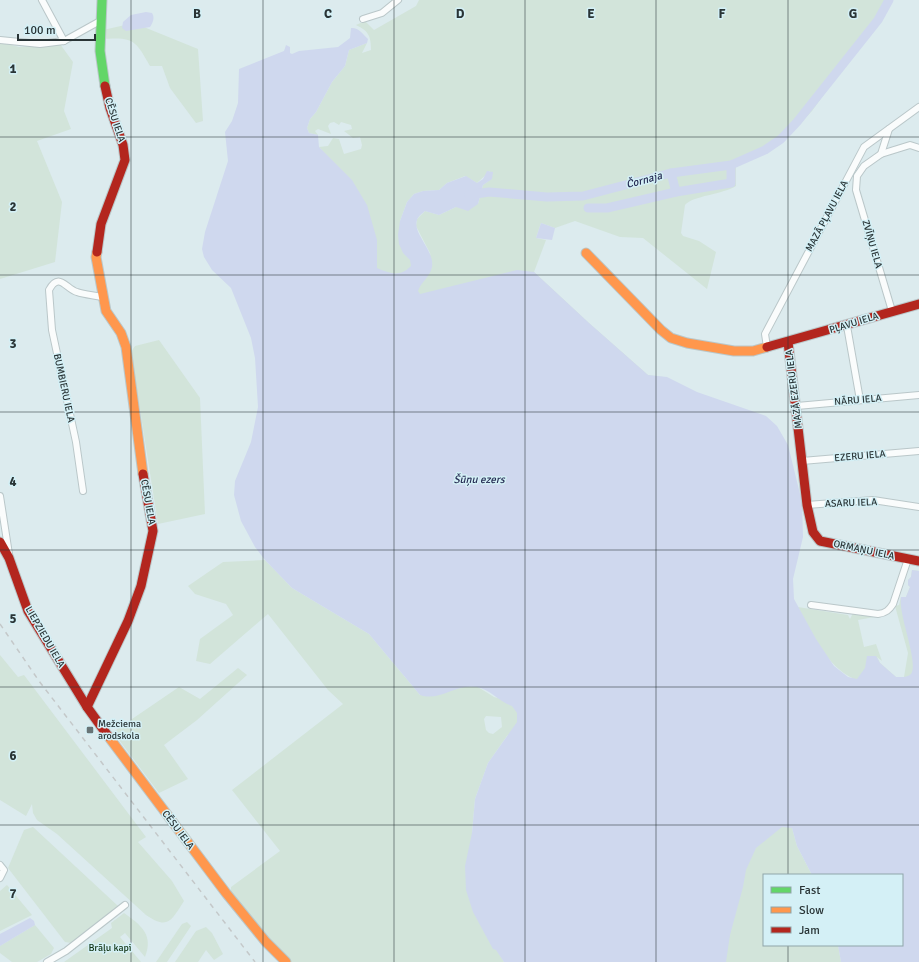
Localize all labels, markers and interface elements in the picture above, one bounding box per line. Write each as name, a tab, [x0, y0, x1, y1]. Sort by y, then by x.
text: B	[193, 6, 201, 22]
text: C	[324, 6, 332, 22]
text: D	[456, 6, 465, 22]
text: E	[587, 6, 595, 22]
text: F	[719, 6, 726, 22]
text: G	[849, 6, 857, 22]
scale bar	[18, 16, 95, 42]
text: 100 m	[24, 23, 56, 38]
text: 1	[9, 61, 17, 77]
street label: CĒSU IELA	[102, 96, 128, 144]
water label: Čornaja	[625, 169, 664, 191]
street label: MAZĀ PĻAVU IELA	[803, 178, 851, 254]
text: 2	[9, 199, 17, 215]
street label: ZVĪŅU IELA	[859, 218, 885, 270]
street label: PĻAVU IELA	[828, 310, 880, 336]
text: 3	[9, 336, 17, 352]
street label: MAZĀ EZERU IELA	[783, 349, 805, 429]
street label: BUMBIERU IELA	[51, 353, 77, 423]
street label: NĀRU IELA	[834, 392, 882, 408]
street label: EZERU IELA	[834, 448, 886, 464]
water label: Šūņu ezers	[453, 473, 506, 486]
text: 4	[9, 474, 17, 490]
street label: CĒSU IELA	[138, 478, 158, 526]
street label: ASARU IELA	[825, 496, 877, 510]
street label: ORMAŅU IELA	[832, 538, 896, 562]
street label: LIEPZIEDU IELA	[23, 604, 67, 670]
text: 5	[9, 611, 17, 627]
place label: Mežciema arodskola	[98, 718, 141, 742]
marker: Mežciema arodskola	[85, 725, 95, 735]
text: 6	[9, 748, 17, 764]
street label: CĒSU IELA	[159, 808, 197, 852]
legend	[763, 874, 903, 946]
text: Fast	[799, 883, 820, 898]
text: 7	[9, 886, 17, 902]
text: Slow	[799, 903, 824, 918]
text: Jam	[799, 923, 820, 938]
park label: Brāļu kapi	[88, 942, 132, 954]

